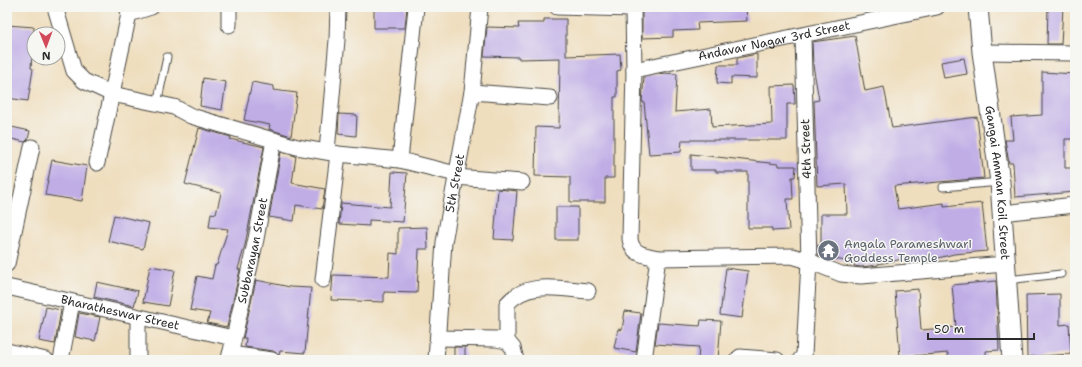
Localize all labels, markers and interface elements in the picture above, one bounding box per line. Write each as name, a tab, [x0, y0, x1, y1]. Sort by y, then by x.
street label: Andavar Nagar 3rd Street	[697, 17, 851, 64]
north arrow	[26, 26, 66, 66]
text: N	[41, 48, 51, 63]
street label: Gangai Amman Koil Street	[982, 105, 1013, 260]
street label: 4th Street	[797, 119, 815, 179]
street label: 5th Street	[442, 153, 468, 214]
street label: Subbarayan Street	[234, 196, 271, 305]
place label: Angala Parameshwari Goddess Temple	[844, 236, 972, 266]
temple icon: Angala Parameshwari Goddess Temple	[815, 238, 841, 264]
street label: Bharatheswar Street	[59, 291, 181, 334]
scale bar	[928, 315, 1034, 341]
text: 50 m	[934, 321, 964, 337]

